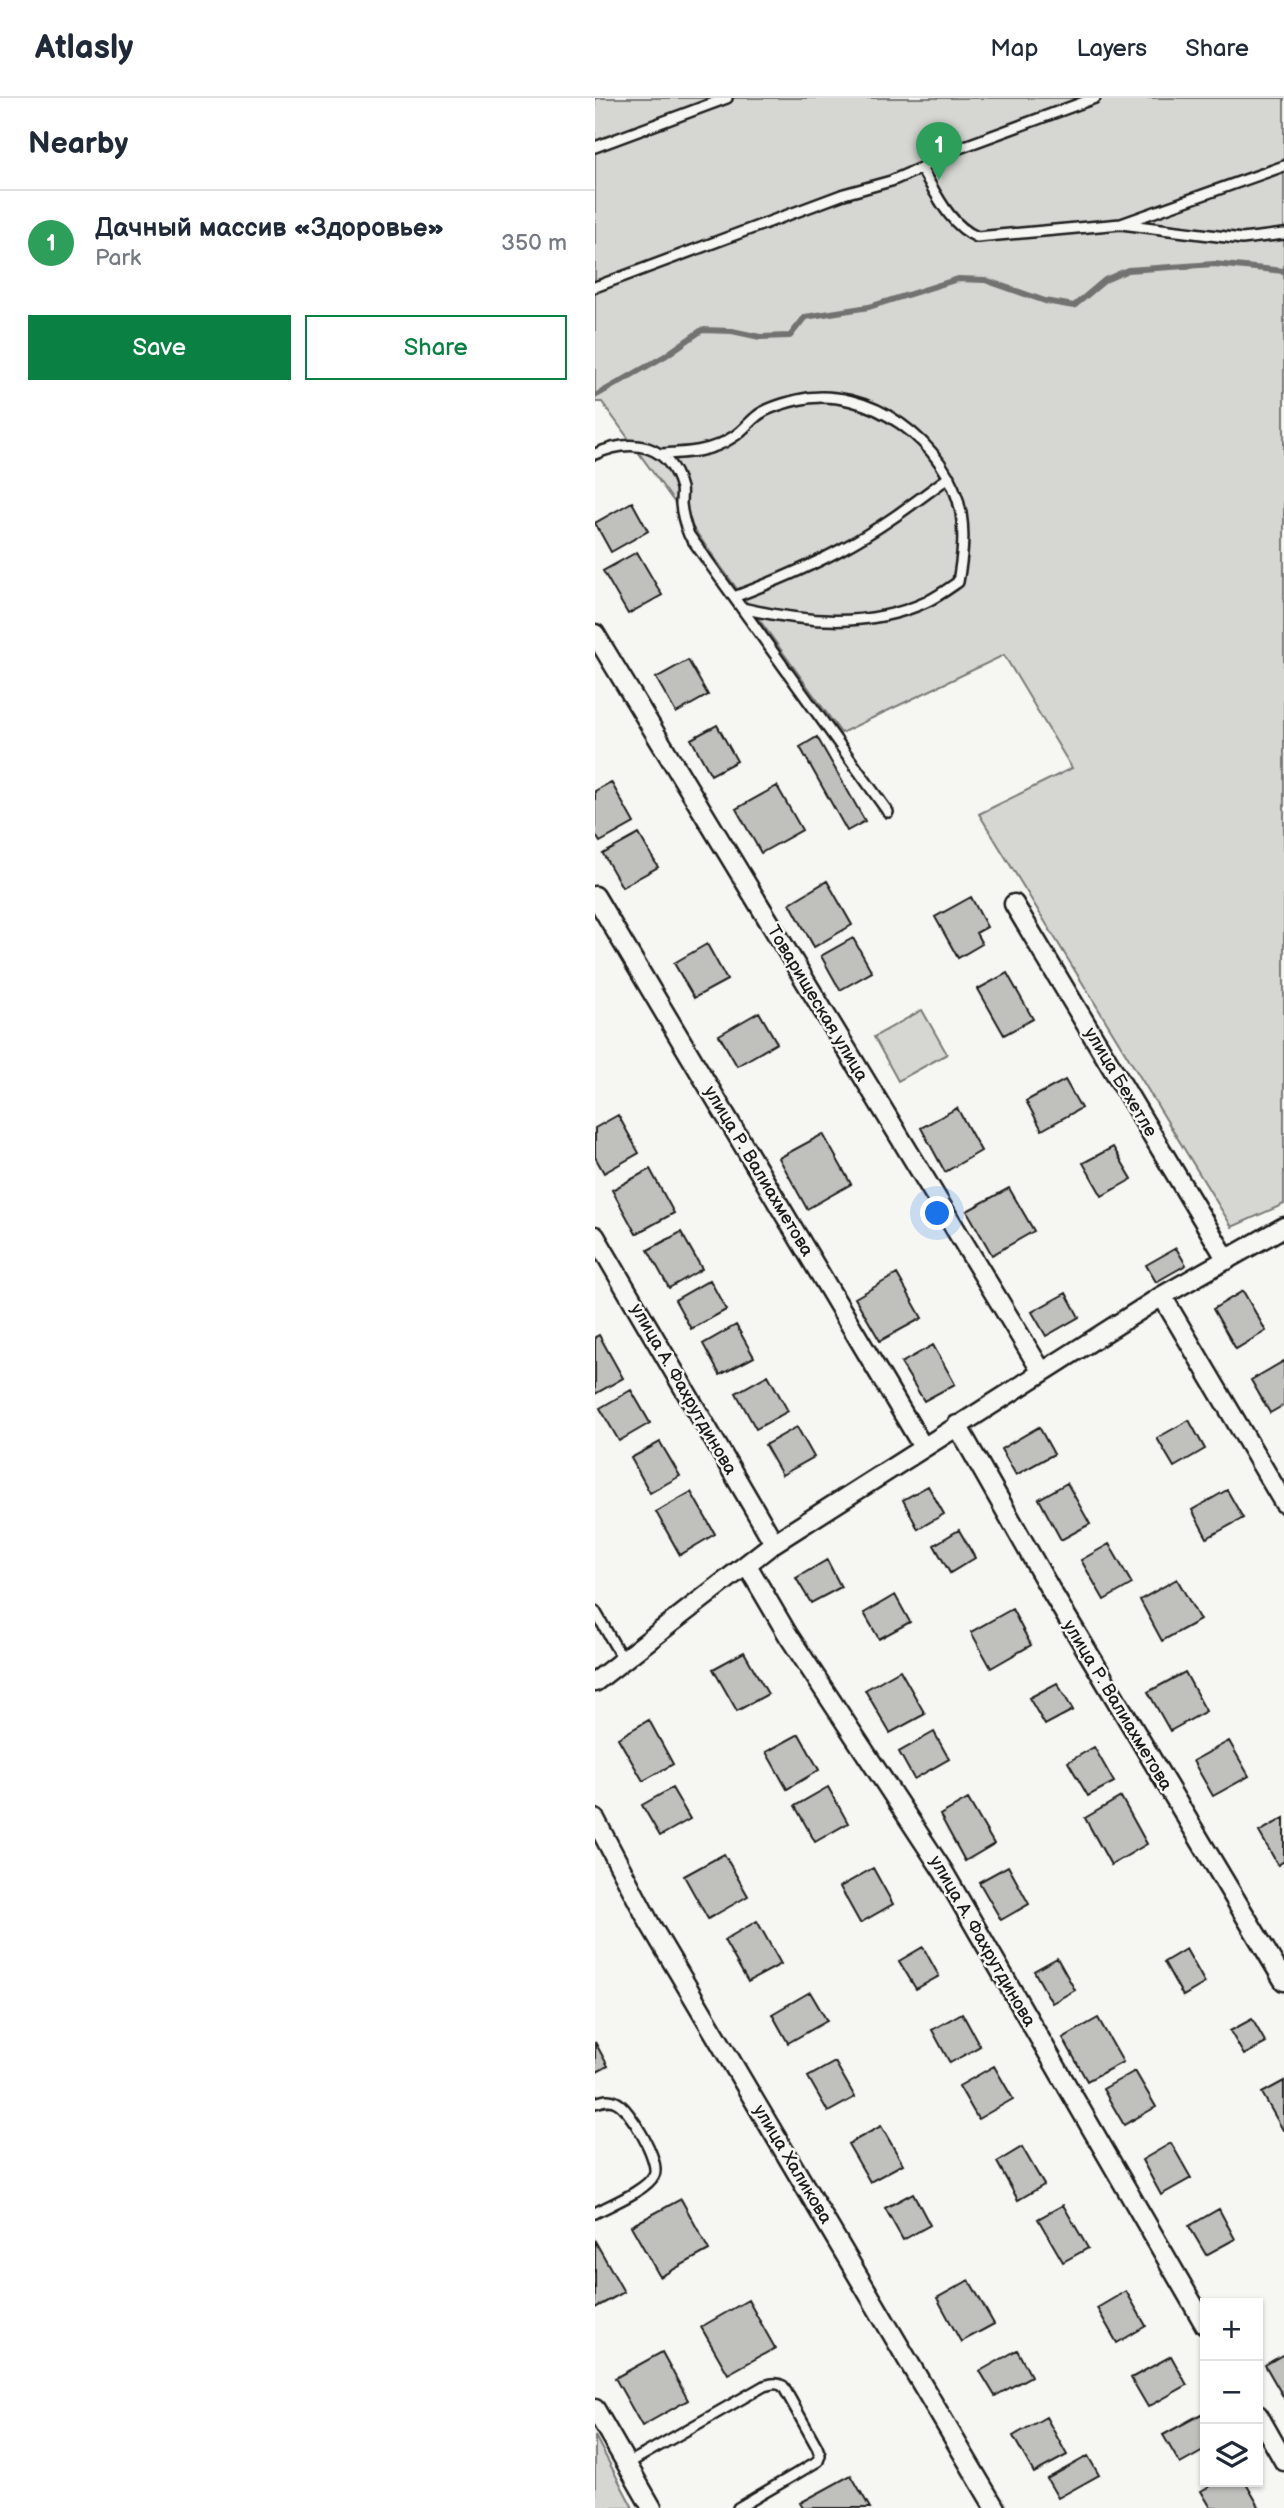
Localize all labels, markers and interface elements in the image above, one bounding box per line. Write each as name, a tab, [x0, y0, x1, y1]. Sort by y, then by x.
text: Atlasly	[35, 28, 133, 68]
text: Map	[990, 34, 1038, 63]
text: Layers	[1076, 34, 1147, 63]
text: Share	[1185, 34, 1249, 63]
pin: 1	[916, 122, 962, 180]
text: Nearby	[28, 126, 128, 162]
text: Дачный массив «Здоровье»	[95, 213, 444, 244]
text: 1	[46, 229, 56, 257]
text: 350 m	[501, 229, 567, 257]
text: Park	[95, 244, 141, 272]
button: Save	[28, 315, 291, 380]
button: Share	[305, 315, 567, 380]
street label: Товарищеская улица	[763, 921, 873, 1085]
street label: улица Бехетле	[1080, 1024, 1161, 1141]
street label: улица Р. Валиахметова	[699, 1082, 818, 1260]
your location	[920, 1196, 954, 1230]
street label: улица А. Фахрутдинова	[626, 1300, 741, 1479]
street label: улица Р. Валиахметова	[1058, 1616, 1177, 1794]
street label: улица А. Фахрутдинова	[925, 1852, 1040, 2031]
street label: улица Халикова	[749, 2101, 837, 2228]
map controls	[1200, 2298, 1263, 2487]
button: +	[1200, 2298, 1263, 2361]
button: −	[1200, 2361, 1263, 2424]
button: layers	[1200, 2424, 1263, 2487]

